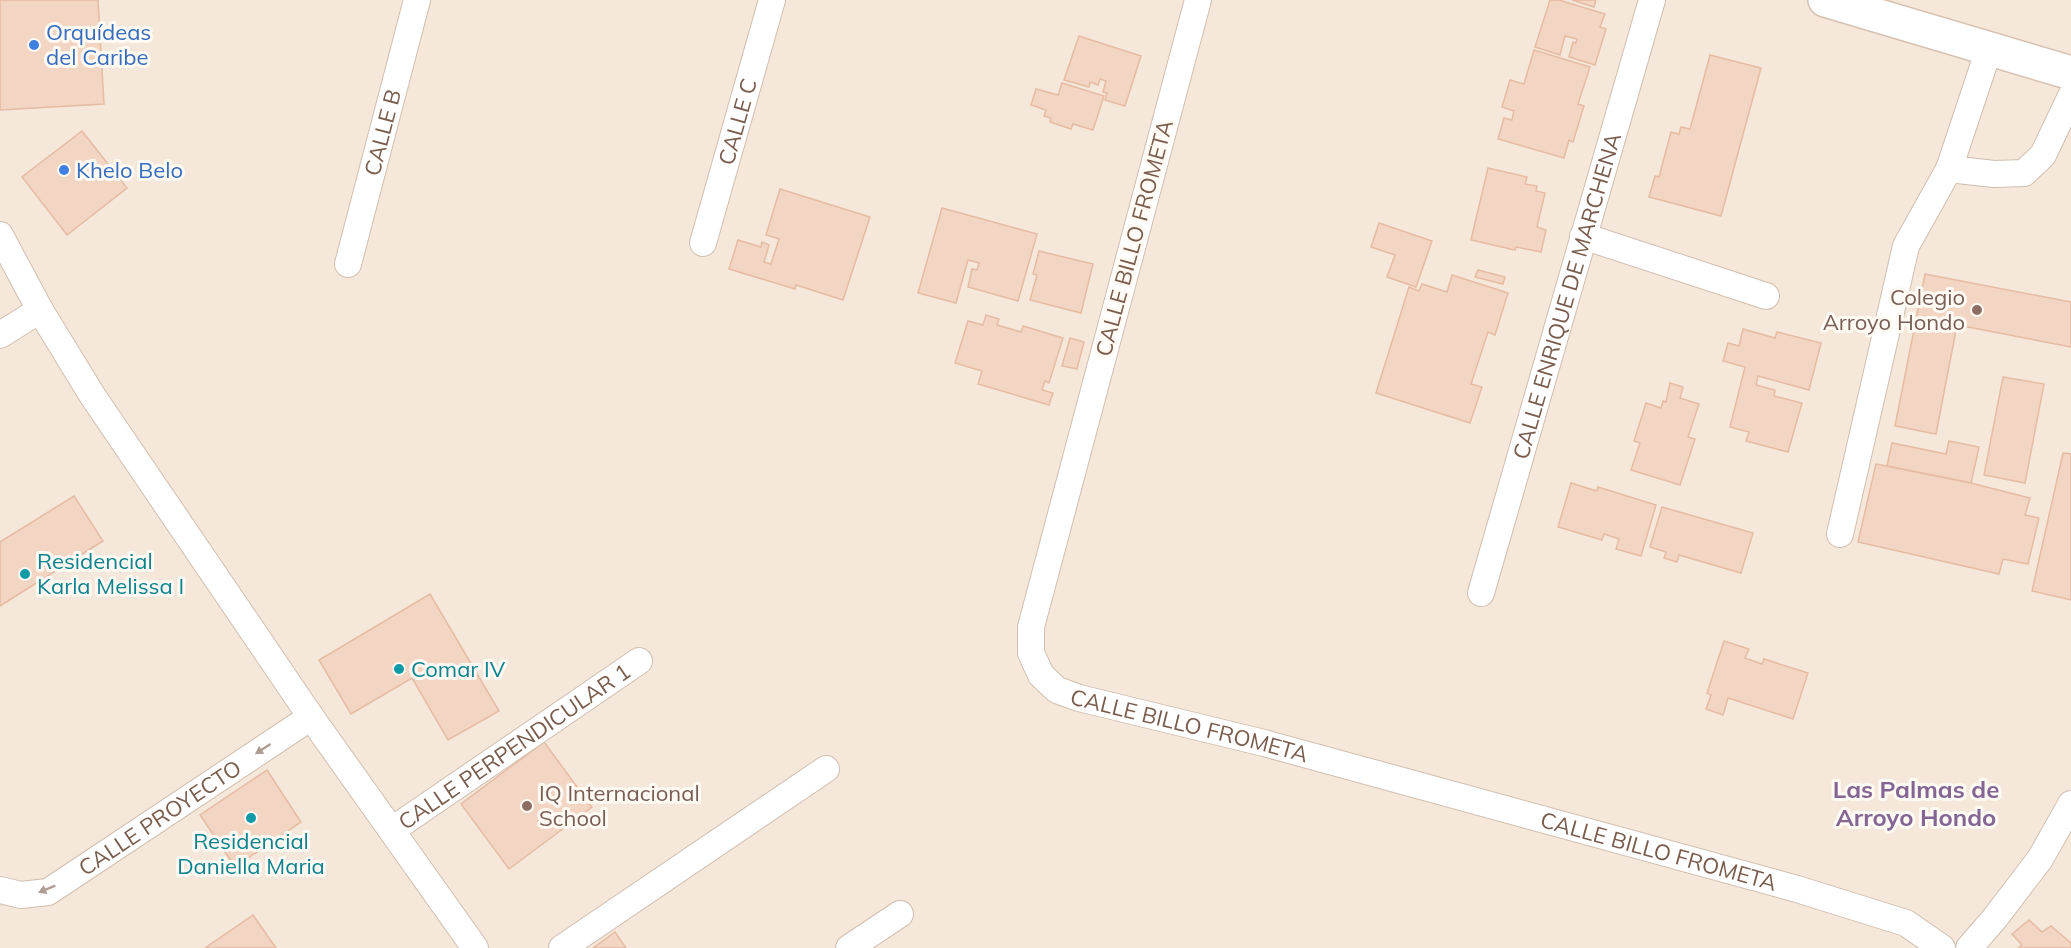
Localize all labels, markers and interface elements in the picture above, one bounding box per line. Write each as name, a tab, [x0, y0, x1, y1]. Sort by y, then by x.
place label: Orquídeas del Caribe	[46, 18, 151, 71]
marker: Orquídeas del Caribe	[27, 38, 41, 52]
street label: CALLE C	[712, 75, 763, 168]
street label: CALLE B	[358, 86, 407, 179]
street label: CALLE BILLO FROMETA	[1089, 117, 1179, 359]
street label: CALLE ENRIQUE DE MARCHENA	[1506, 130, 1627, 463]
place label: Khelo Belo	[76, 156, 183, 184]
marker: Khelo Belo	[57, 163, 71, 177]
place label: Colegio Arroyo Hondo	[1823, 283, 1965, 336]
marker: Colegio Arroyo Hondo	[1970, 303, 1984, 317]
place label: Residencial Karla Melissa I	[37, 547, 184, 600]
marker: Residencial Karla Melissa I	[18, 567, 32, 581]
place label: Comar IV	[411, 655, 506, 683]
street label: CALLE PERPENDICULAR 1	[393, 657, 635, 836]
marker: Comar IV	[392, 662, 406, 676]
street label: CALLE BILLO FROMETA	[1066, 682, 1311, 768]
one-way arrow	[255, 743, 271, 755]
street label: CALLE PROYECTO	[73, 753, 246, 882]
district label: Las Palmas de Arroyo Hondo	[1833, 774, 1999, 832]
place label: IQ Internacional School	[539, 779, 700, 832]
marker: IQ Internacional School	[520, 799, 534, 813]
street label: CALLE BILLO FROMETA	[1537, 805, 1780, 897]
marker: Residencial Daniella Maria	[244, 811, 258, 825]
place label: Residencial Daniella Maria	[177, 827, 325, 880]
one-way arrow	[37, 885, 55, 895]

